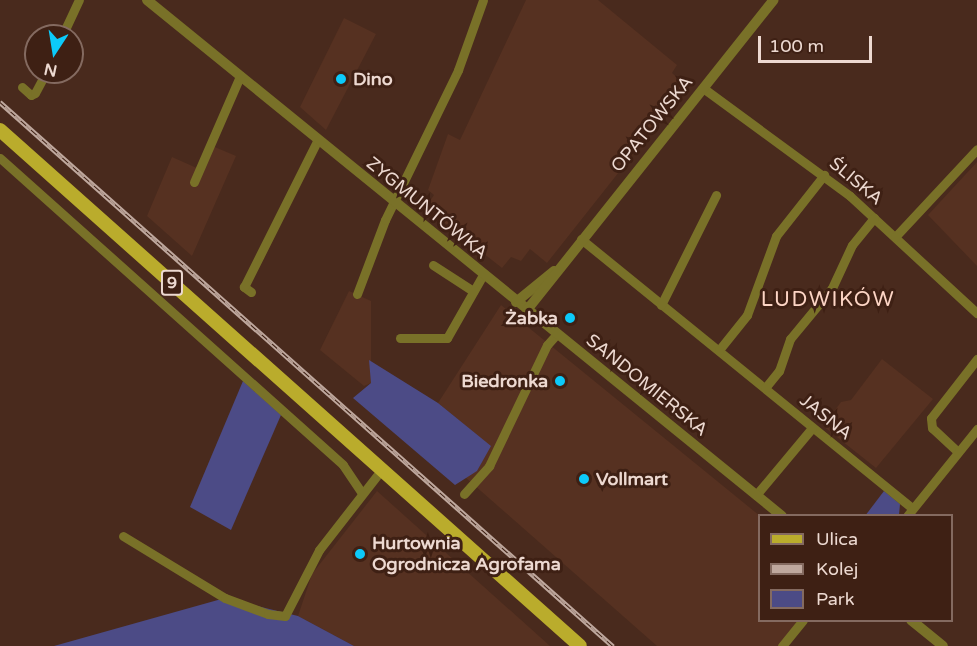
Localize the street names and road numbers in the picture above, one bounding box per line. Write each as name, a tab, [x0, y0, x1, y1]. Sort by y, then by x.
street label: OPATOWSKA	[607, 71, 697, 177]
street label: ZYGMUNTÓWKA	[362, 152, 492, 264]
street label: ŚLISKA	[825, 153, 887, 209]
road number: 9	[160, 270, 184, 296]
street label: SANDOMIERSKA	[582, 329, 712, 441]
street label: JASNA	[796, 389, 856, 445]

